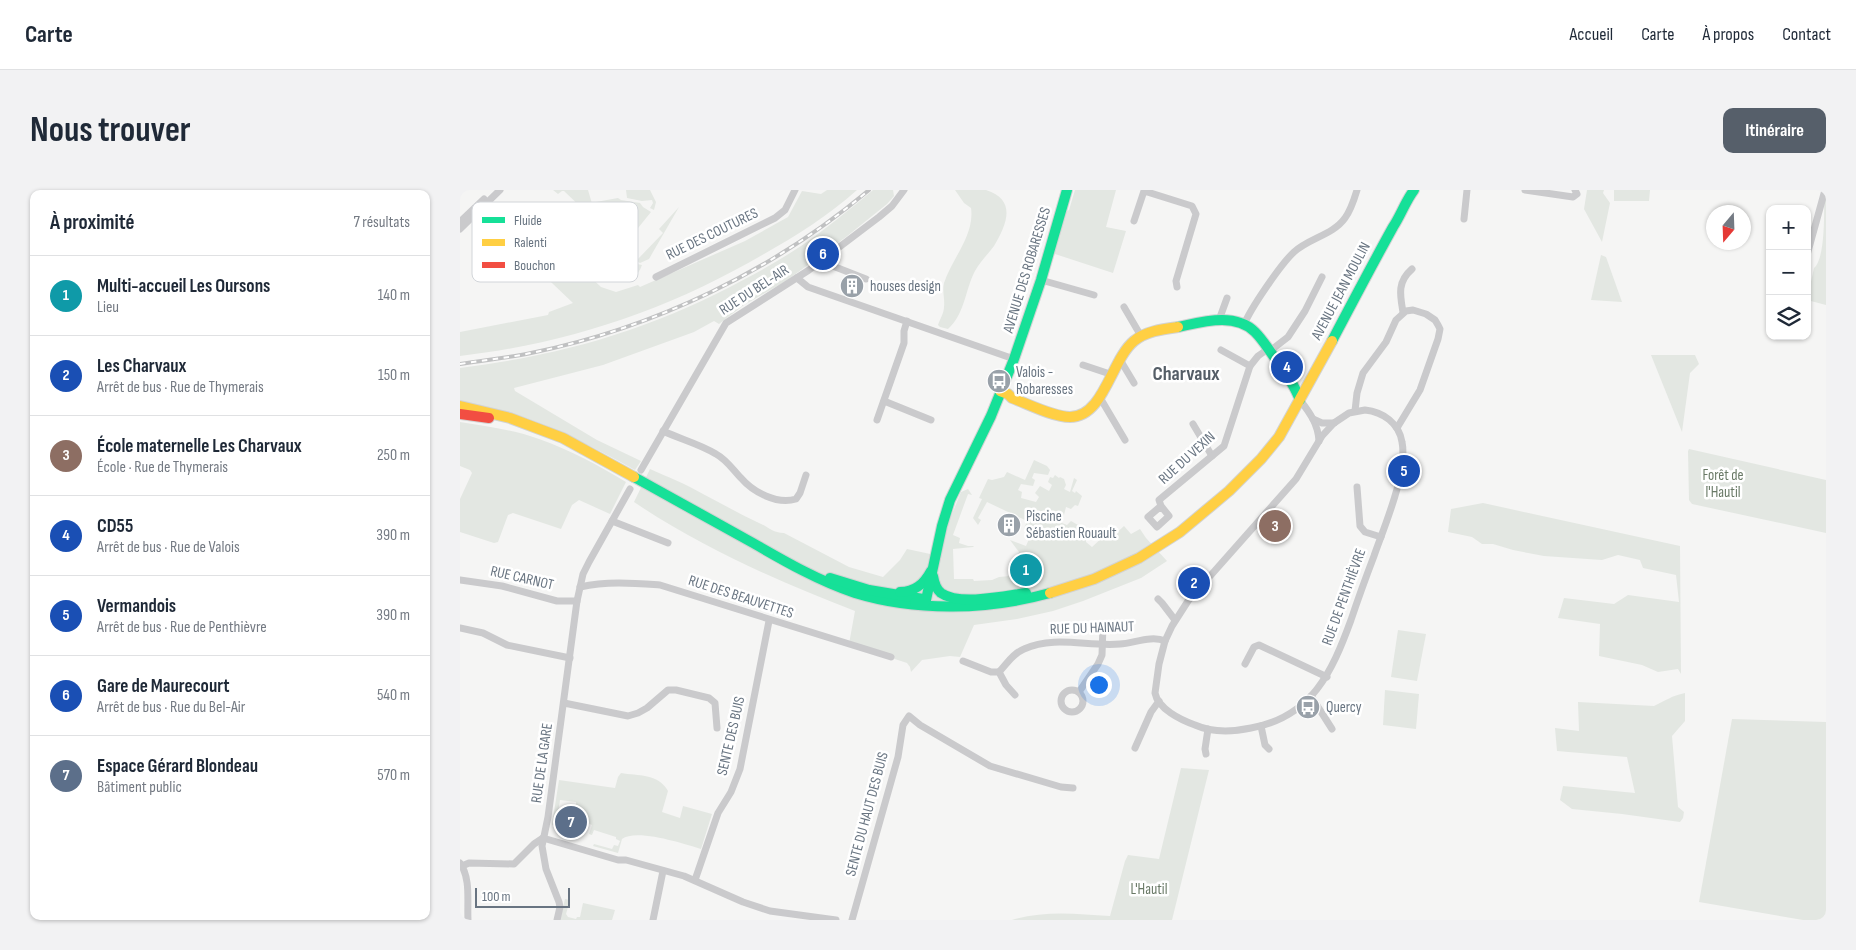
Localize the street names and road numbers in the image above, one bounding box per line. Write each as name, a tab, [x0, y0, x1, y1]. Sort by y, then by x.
street label: RUE DES COUTURES	[663, 203, 761, 265]
street label: AVENUE DES ROBARESSES	[999, 205, 1055, 336]
street label: AVENUE JEAN MOULIN	[1307, 239, 1375, 344]
street label: RUE DU BEL-AIR	[716, 260, 792, 320]
street label: RUE DU VEXIN	[1155, 428, 1219, 488]
street label: RUE DE PENTHIÈVRE	[1318, 546, 1370, 648]
street label: RUE CARNOT	[489, 562, 555, 594]
street label: RUE DES BEAUVETTES	[686, 571, 796, 623]
street label: RUE DU HAINAUT	[1049, 617, 1135, 639]
street label: SENTE DES BUIS	[713, 694, 749, 778]
street label: RUE DE LA GARE	[527, 722, 557, 804]
street label: SENTE DU HAUT DES BUIS	[841, 750, 893, 878]

